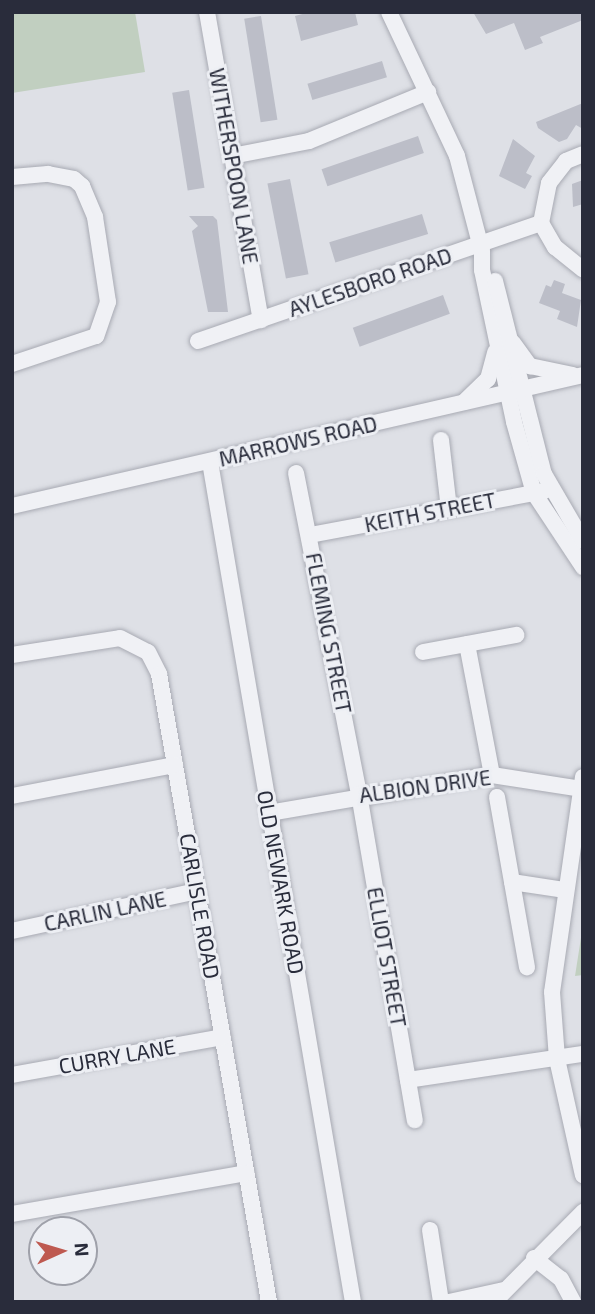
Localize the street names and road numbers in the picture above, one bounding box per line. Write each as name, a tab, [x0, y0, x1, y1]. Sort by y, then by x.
street label: WITHERSPOON LANE	[204, 66, 264, 266]
street label: AYLESBORO ROAD	[285, 242, 455, 322]
street label: MARROWS ROAD	[216, 411, 380, 471]
street label: KEITH STREET	[362, 487, 498, 537]
street label: FLEMING STREET	[301, 551, 357, 715]
street label: ALBION DRIVE	[357, 764, 493, 808]
street label: OLD NEWARK ROAD	[252, 788, 310, 976]
street label: CARLISLE ROAD	[175, 831, 225, 981]
street label: ELLIOT STREET	[362, 885, 412, 1029]
street label: CARLIN LANE	[42, 886, 168, 936]
street label: CURRY LANE	[56, 1033, 178, 1079]

